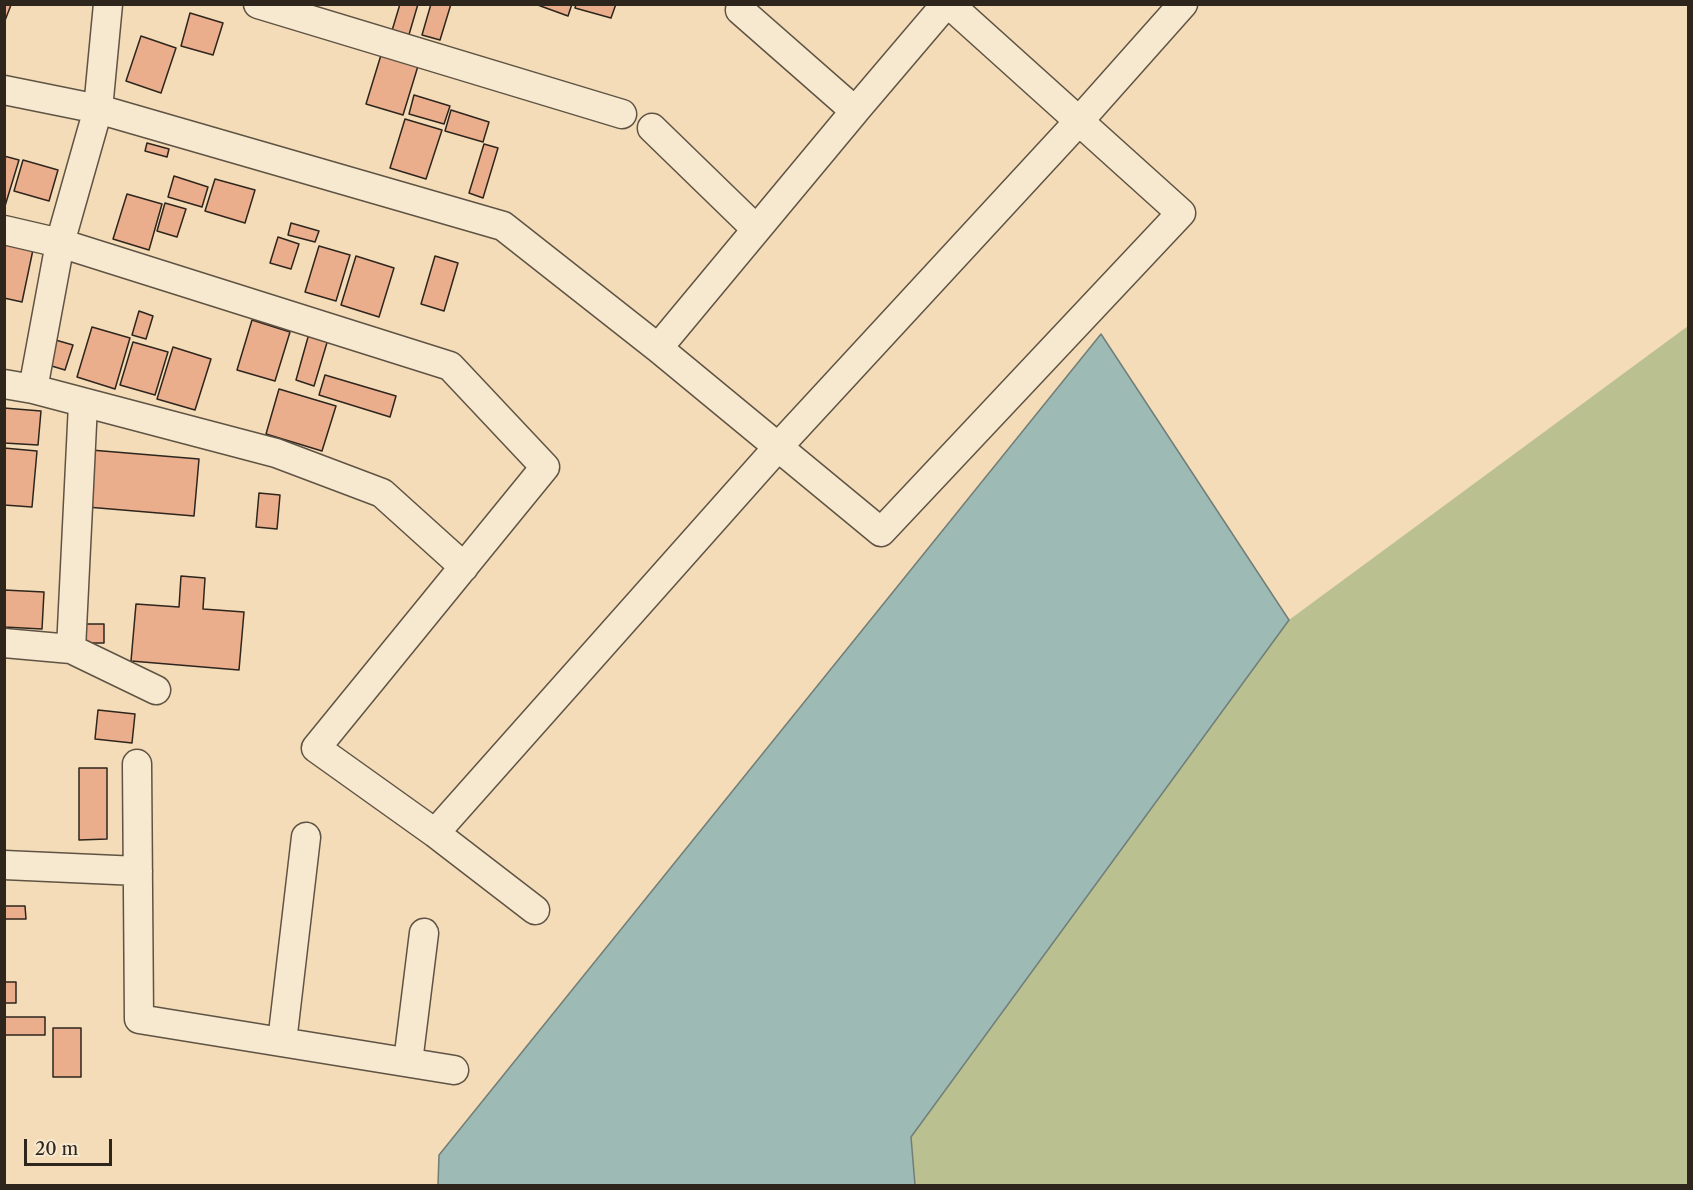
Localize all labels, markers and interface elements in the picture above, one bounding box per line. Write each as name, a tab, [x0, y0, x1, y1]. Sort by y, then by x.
scale bar	[27, 1127, 116, 1165]
text: 20 m	[35, 1138, 78, 1160]

